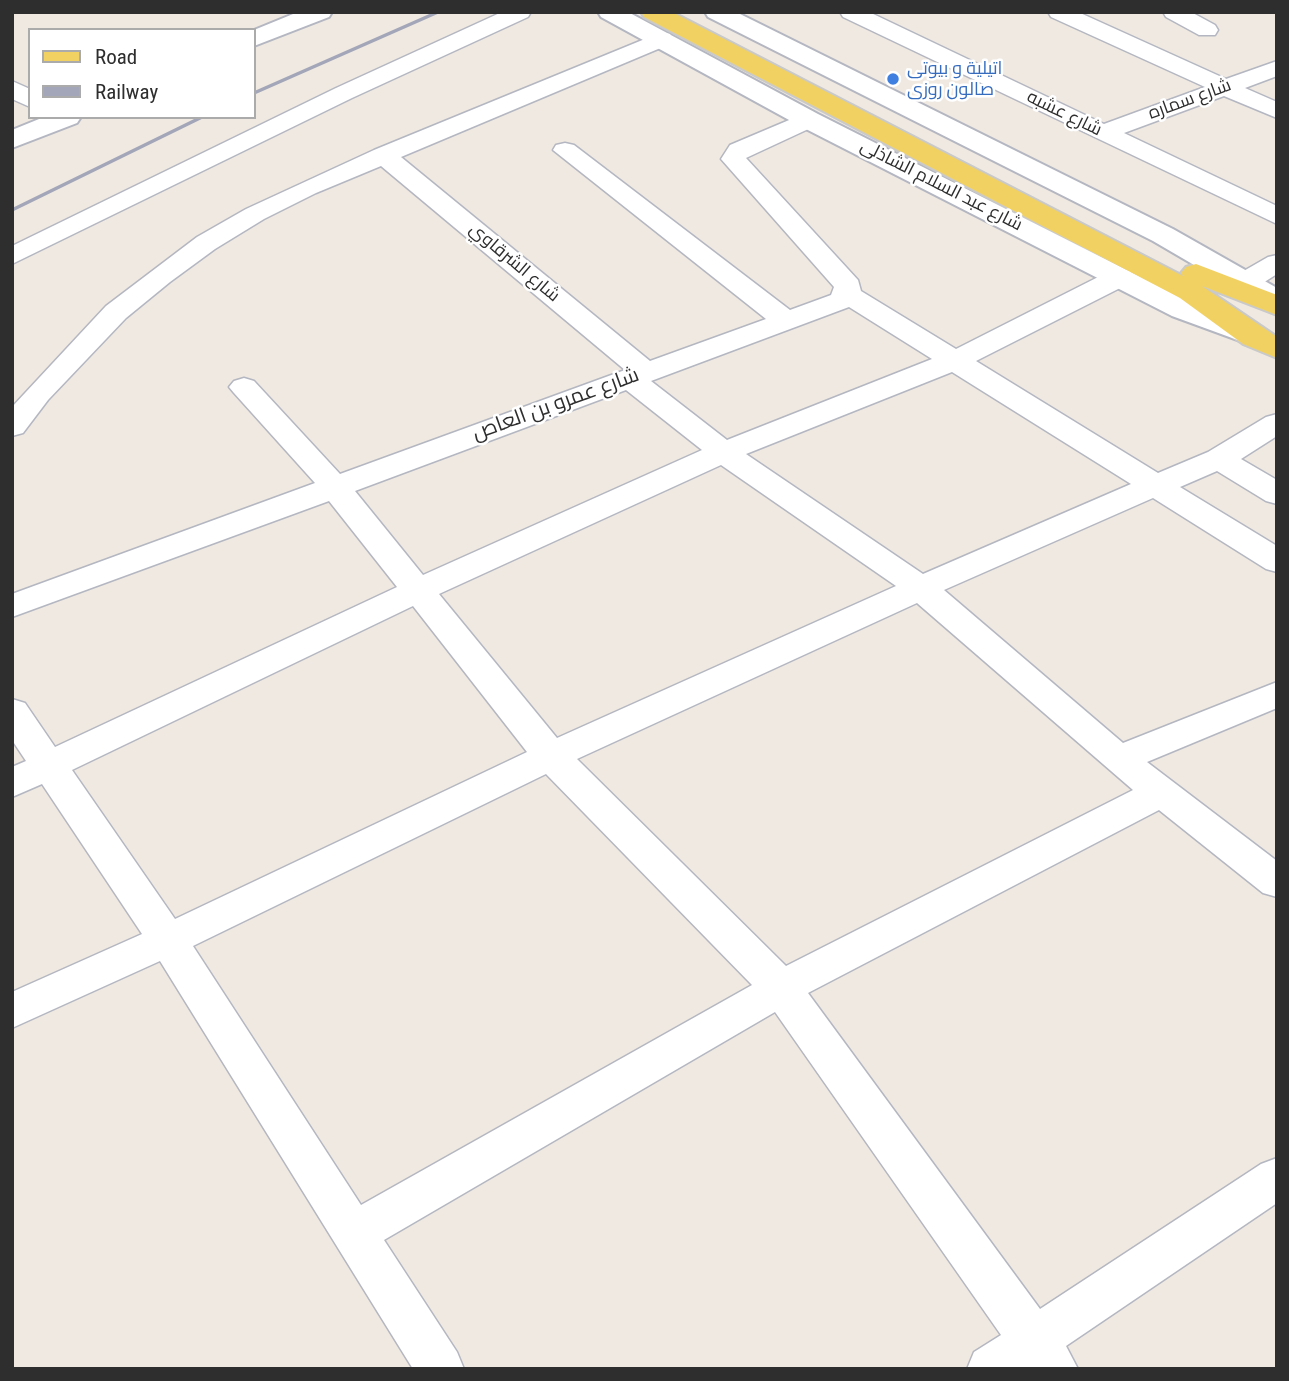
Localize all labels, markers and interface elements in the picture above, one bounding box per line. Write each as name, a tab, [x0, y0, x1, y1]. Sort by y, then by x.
legend	[28, 28, 256, 119]
text: Road	[95, 45, 137, 69]
place label: اتيلية و بيوتى صالون روزى	[907, 58, 1002, 100]
marker: اتيلية و بيوتى صالون روزى	[885, 71, 901, 87]
street label: شارع سماره	[1146, 75, 1234, 125]
text: Railway	[95, 80, 158, 104]
street label: شارع عشبه	[1023, 87, 1105, 141]
street label: شارع عبد السلام الشاذلى	[856, 136, 1026, 236]
street label: شارع الشرقاوي	[464, 219, 564, 307]
street label: شارع عمرو بن العاص	[469, 363, 643, 447]

